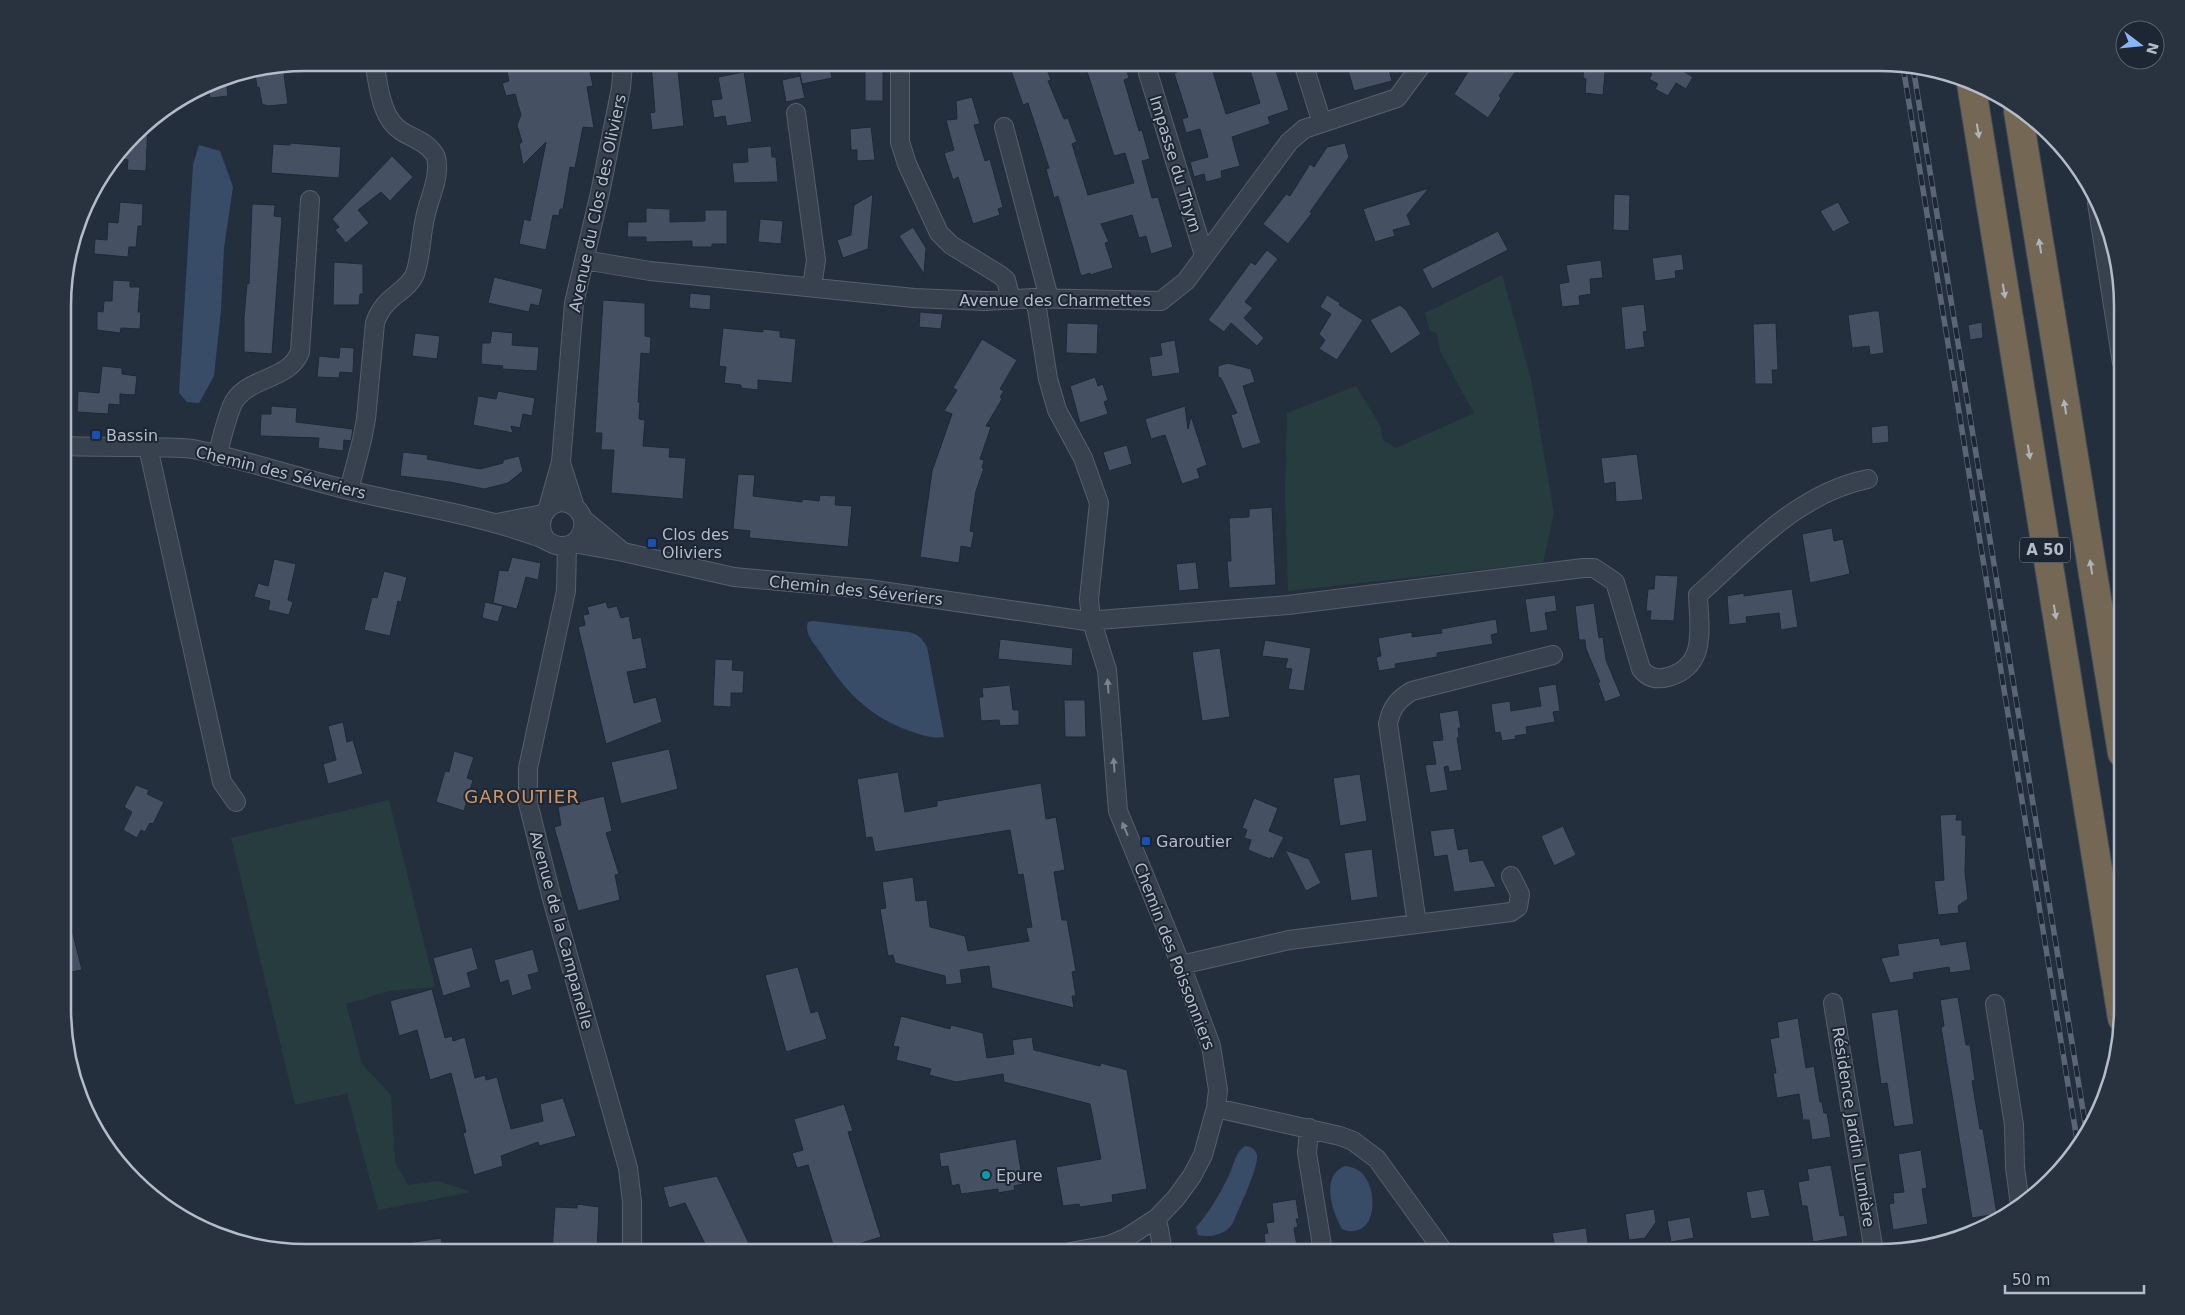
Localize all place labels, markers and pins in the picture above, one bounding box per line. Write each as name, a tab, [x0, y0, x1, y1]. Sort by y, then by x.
place label: Bassin	[106, 426, 158, 445]
marker: Bassin	[90, 429, 102, 441]
place label: Clos des Oliviers	[662, 525, 729, 562]
marker: Clos des Oliviers	[646, 537, 658, 549]
place label: Garoutier	[1156, 832, 1232, 851]
marker: Garoutier	[1140, 835, 1152, 847]
place label: Epure	[996, 1166, 1042, 1185]
marker: Epure	[980, 1169, 992, 1181]

